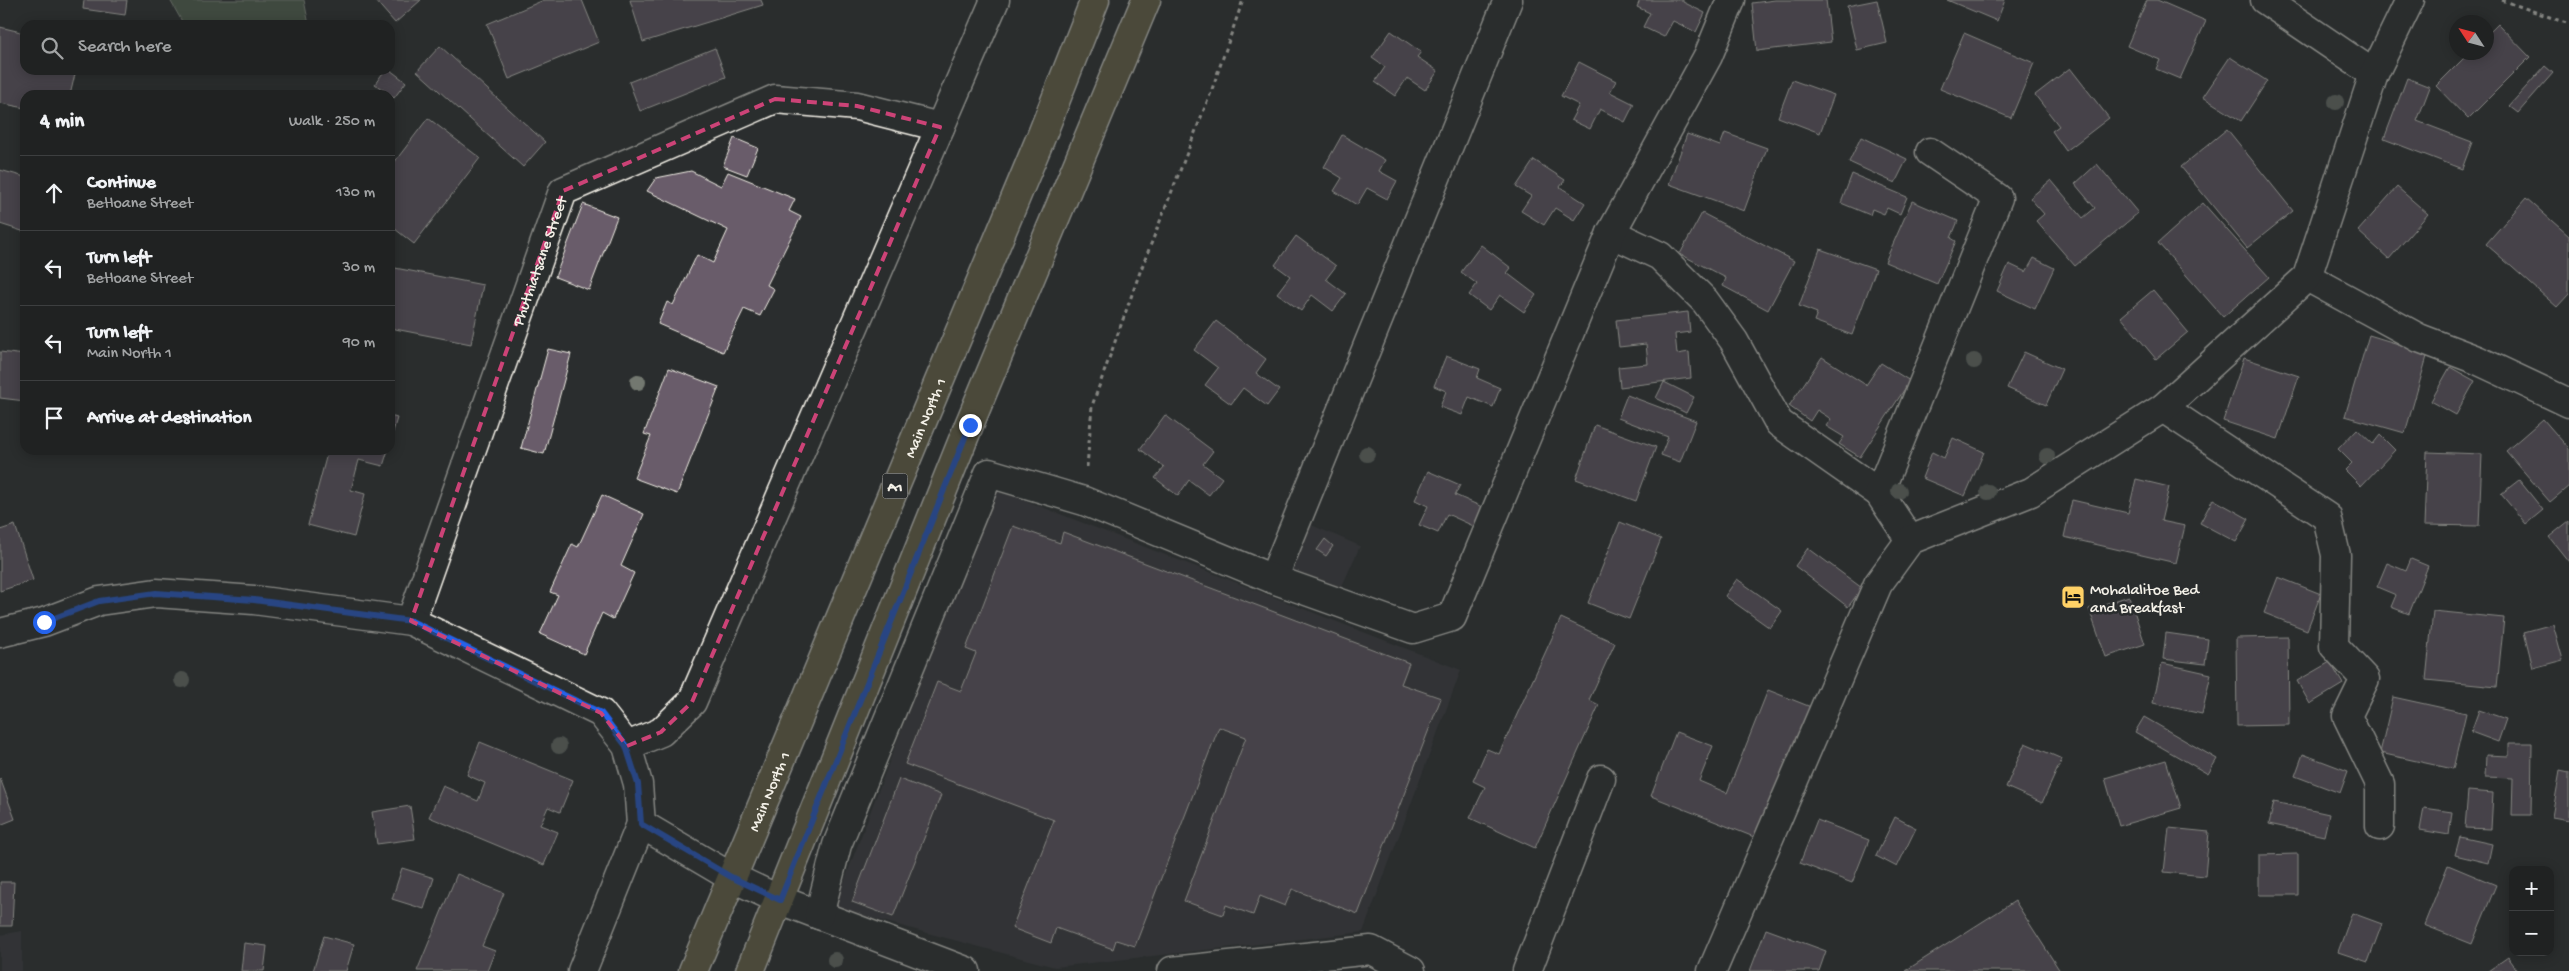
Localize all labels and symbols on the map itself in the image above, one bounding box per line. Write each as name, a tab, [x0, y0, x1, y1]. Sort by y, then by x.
north arrow	[2449, 15, 2494, 60]
street label: Phuthiatsane Street	[510, 193, 574, 330]
street label: Main North 1	[902, 376, 952, 461]
route end	[959, 414, 982, 437]
road number: A1	[882, 474, 908, 498]
place label: Mohalalitoe Bed and Breakfast	[2090, 582, 2201, 619]
hotel icon: Mohalalitoe Bed and Breakfast	[2060, 584, 2086, 610]
route start	[33, 611, 56, 634]
street label: Main North 1	[746, 750, 796, 835]

